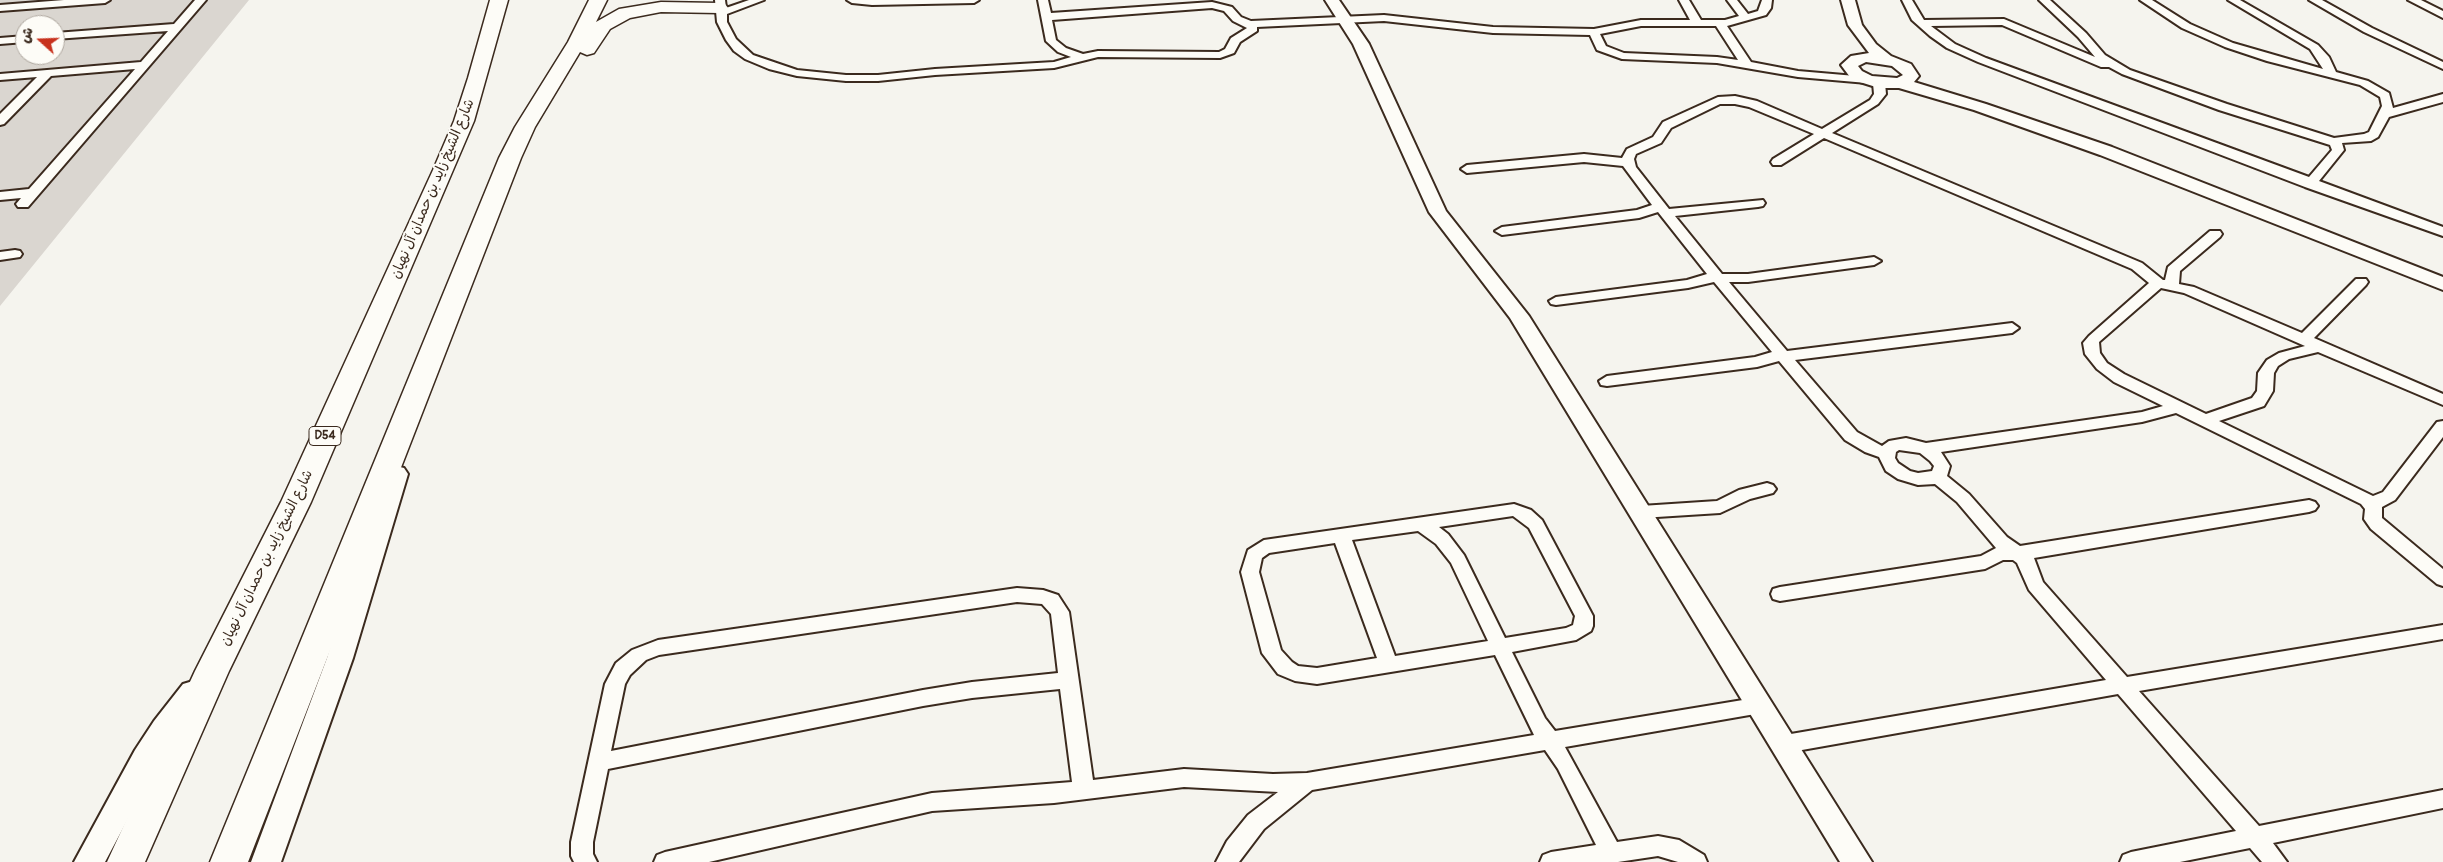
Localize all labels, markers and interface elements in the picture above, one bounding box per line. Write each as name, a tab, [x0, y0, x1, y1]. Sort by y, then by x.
north arrow	[15, 15, 65, 65]
text: ش	[16, 25, 37, 45]
street label: شارع الشيخ زايد بن حمدان آل نهيان	[387, 97, 479, 281]
road number: D54	[309, 426, 341, 446]
street label: شارع الشيخ زايد بن حمدان آل نهيان	[217, 467, 317, 649]

